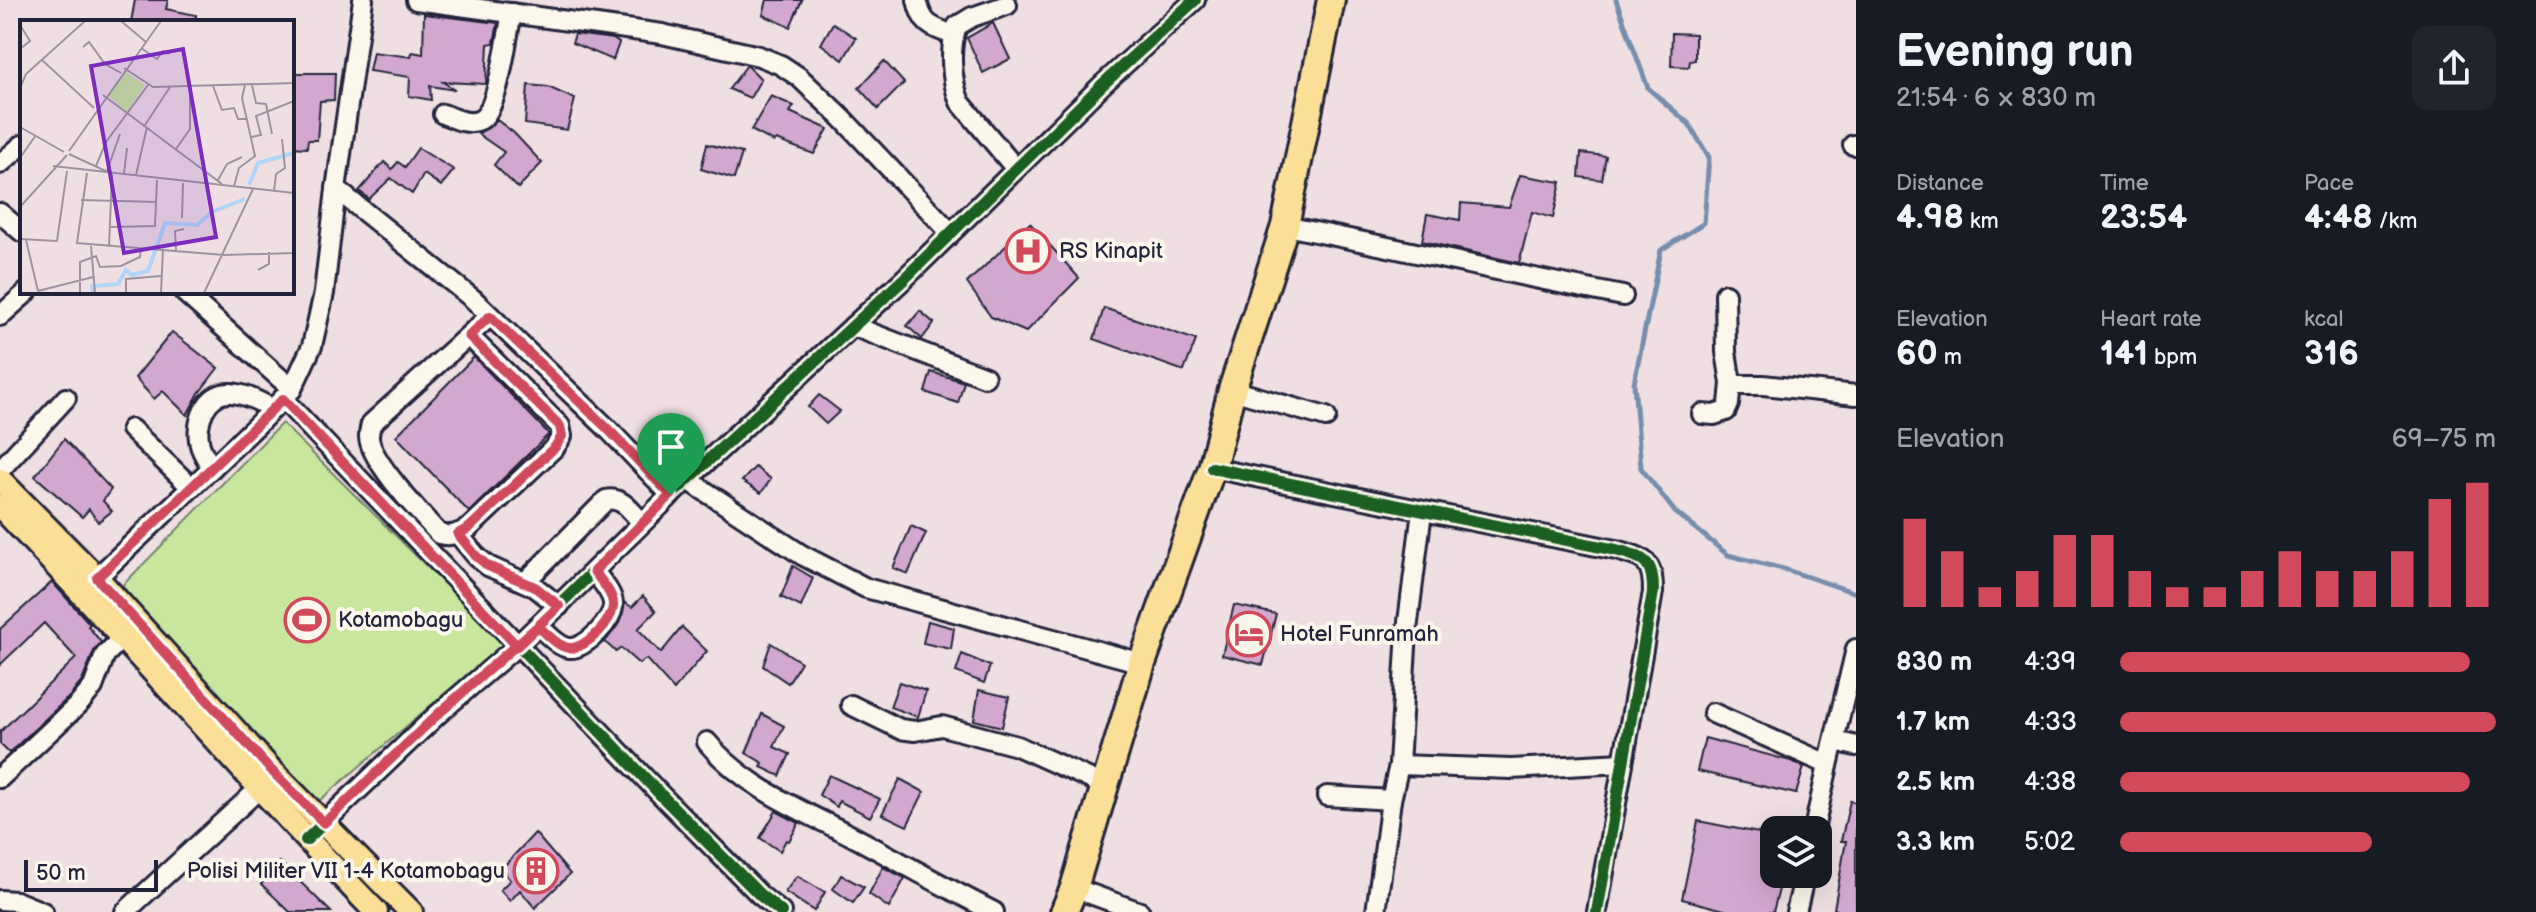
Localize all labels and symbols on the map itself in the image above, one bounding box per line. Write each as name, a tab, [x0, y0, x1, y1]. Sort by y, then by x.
inset map	[20, 20, 294, 294]
hospital icon: RS Kinapit	[1004, 227, 1052, 275]
place label: RS Kinapit	[1059, 238, 1163, 265]
pin	[637, 413, 705, 495]
sports icon: Kotamobagu	[283, 596, 331, 644]
place label: Kotamobagu	[338, 607, 463, 634]
hotel icon: Hotel Funramah	[1225, 610, 1273, 658]
place label: Hotel Funramah	[1280, 621, 1439, 648]
building icon: Polisi Militer VII 1-4 Kotamobagu	[512, 847, 560, 895]
scale bar	[24, 856, 158, 892]
place label: Polisi Militer VII 1-4 Kotamobagu	[187, 858, 505, 885]

